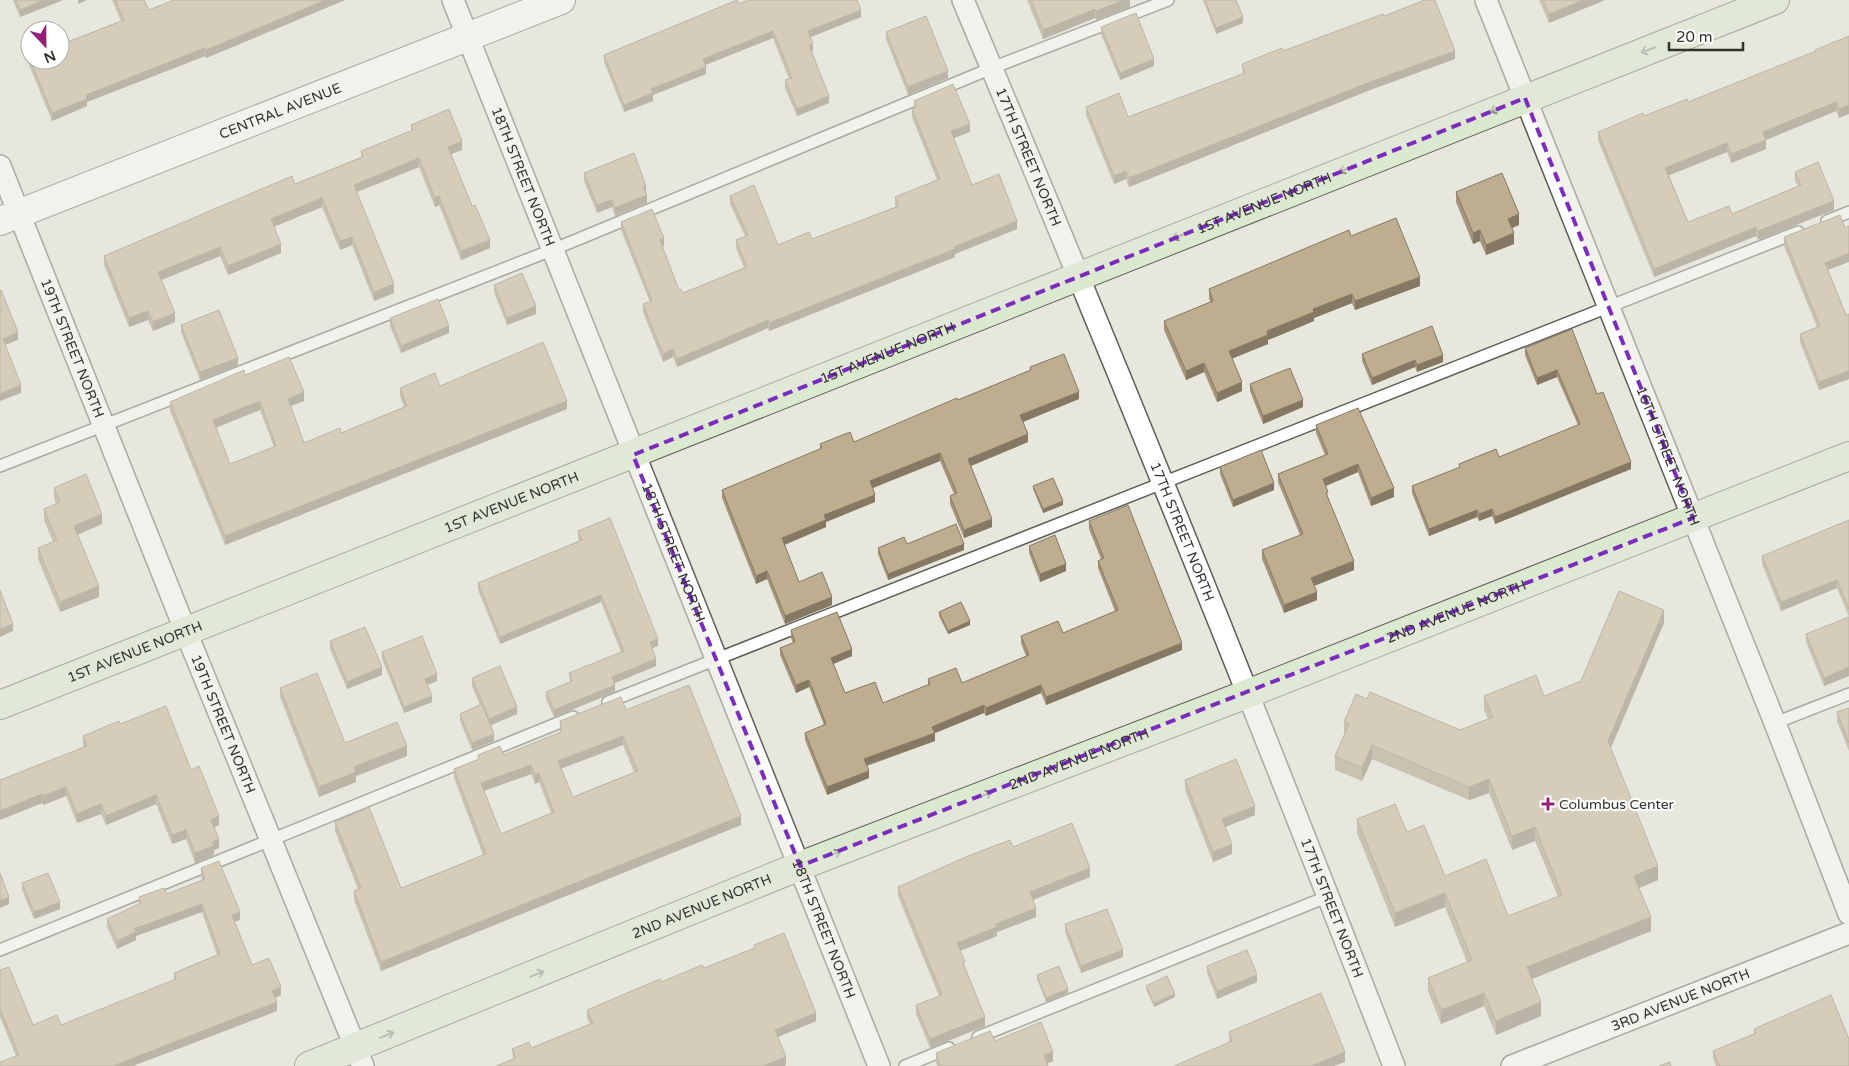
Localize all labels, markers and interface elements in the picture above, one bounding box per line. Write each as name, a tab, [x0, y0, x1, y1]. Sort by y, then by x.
north arrow	[20, 20, 70, 70]
scale bar	[1669, 20, 1743, 52]
text: 20 m	[1676, 28, 1713, 46]
one-way arrow	[1641, 45, 1656, 55]
text: N	[41, 47, 58, 67]
street label: CENTRAL AVENUE	[217, 79, 344, 142]
street label: 17TH STREET NORTH	[992, 85, 1065, 229]
street label: 18TH STREET NORTH	[488, 104, 559, 249]
one-way arrow	[1490, 105, 1505, 114]
one-way arrow	[1339, 165, 1354, 175]
street label: 1ST AVENUE NORTH	[1194, 169, 1334, 237]
one-way arrow	[1172, 232, 1187, 242]
street label: 19TH STREET NORTH	[37, 276, 108, 420]
street label: 1ST AVENUE NORTH	[818, 318, 957, 387]
street label: 16TH STREET NORTH	[1633, 384, 1704, 528]
street label: 17TH STREET NORTH	[1147, 459, 1218, 604]
street label: 1ST AVENUE NORTH	[441, 468, 581, 536]
street label: 18TH STREET NORTH	[638, 480, 709, 625]
street label: 2ND AVENUE NORTH	[1384, 576, 1528, 647]
street label: 1ST AVENUE NORTH	[65, 617, 205, 686]
street label: 19TH STREET NORTH	[188, 652, 259, 796]
street label: 2ND AVENUE NORTH	[1006, 724, 1151, 793]
one-way arrow	[977, 790, 992, 799]
place label: Columbus Center	[1559, 796, 1675, 813]
marker: Columbus Center	[1541, 797, 1555, 811]
street label: 17TH STREET NORTH	[1297, 835, 1367, 980]
one-way arrow	[826, 848, 841, 858]
street label: 18TH STREET NORTH	[789, 856, 860, 1001]
street label: 2ND AVENUE NORTH	[630, 870, 774, 942]
street label: 3RD AVENUE NORTH	[1609, 965, 1752, 1035]
one-way arrow	[529, 968, 544, 978]
one-way arrow	[378, 1030, 394, 1039]

